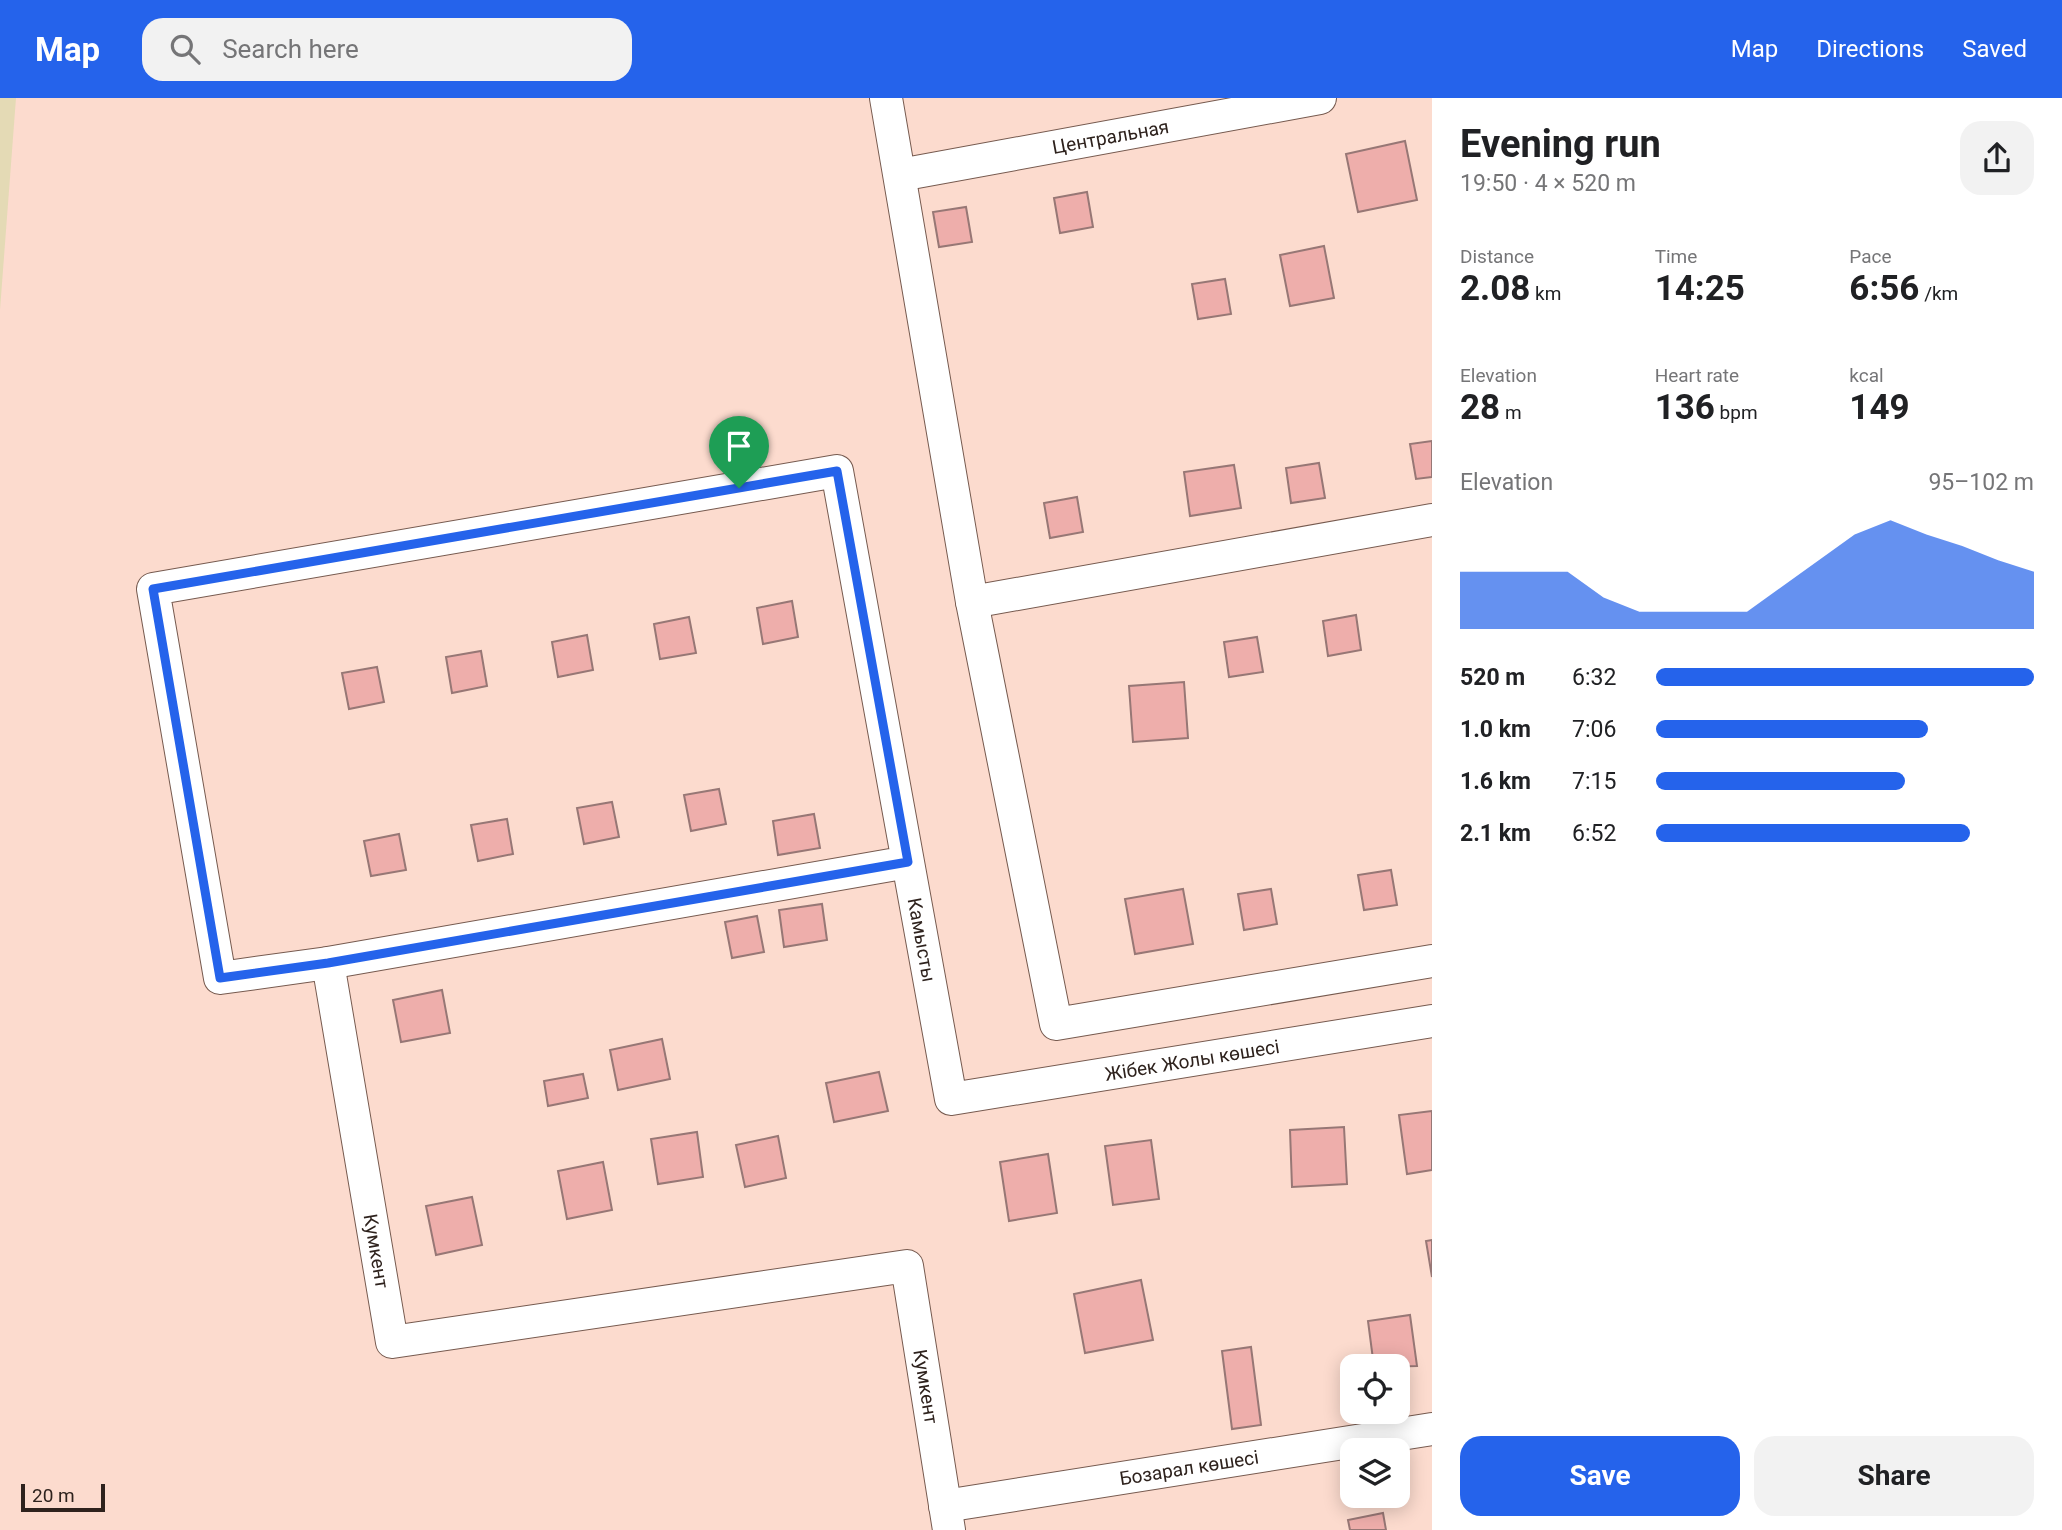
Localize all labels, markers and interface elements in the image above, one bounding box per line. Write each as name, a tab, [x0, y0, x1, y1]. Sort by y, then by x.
search box	[142, 18, 632, 81]
text: Map	[35, 30, 100, 69]
icon: search	[166, 30, 204, 68]
text: Search here	[222, 34, 359, 64]
text: Map	[1731, 35, 1778, 63]
text: Directions	[1816, 35, 1924, 63]
text: Saved	[1962, 35, 2027, 63]
street label: Центральная	[1050, 115, 1171, 159]
button: share	[1960, 121, 2034, 195]
text: Evening run	[1460, 122, 1661, 166]
text: 19:50 · 4 × 520 m	[1460, 170, 1636, 197]
text: Distance	[1460, 245, 1534, 268]
text: Time	[1655, 245, 1697, 268]
text: Pace	[1849, 245, 1892, 268]
text: 2.08	[1460, 268, 1530, 309]
text: 14:25	[1655, 268, 1745, 309]
text: 6:56	[1849, 268, 1919, 309]
text: km	[1530, 282, 1561, 305]
text: /km	[1919, 282, 1958, 305]
text: Elevation	[1460, 364, 1537, 387]
text: Heart rate	[1655, 364, 1739, 387]
text: kcal	[1849, 364, 1884, 387]
text: 28	[1460, 387, 1500, 428]
text: 136	[1655, 387, 1715, 428]
text: 149	[1849, 387, 1910, 428]
text: m	[1500, 401, 1522, 424]
text: bpm	[1715, 401, 1758, 424]
pin	[709, 416, 769, 488]
icon: arrive	[720, 427, 758, 465]
text: Elevation	[1460, 469, 1553, 496]
text: 95–102 m	[1928, 469, 2034, 496]
text: 520 m	[1460, 664, 1525, 691]
text: 6:32	[1572, 664, 1616, 691]
text: 1.0 km	[1460, 716, 1531, 743]
text: 7:06	[1572, 716, 1616, 743]
text: 1.6 km	[1460, 768, 1531, 795]
text: 7:15	[1572, 768, 1616, 795]
text: 2.1 km	[1460, 820, 1531, 847]
text: 6:52	[1572, 820, 1616, 847]
street label: Камысты	[903, 896, 941, 984]
street label: Жібек Жолы көшесі	[1103, 1035, 1281, 1086]
street label: Кумкент	[359, 1212, 394, 1290]
street label: Кумкент	[908, 1348, 943, 1426]
map controls	[1340, 1354, 1410, 1508]
button: locate	[1340, 1354, 1410, 1424]
button: Save	[1460, 1436, 1740, 1516]
button: Share	[1754, 1436, 2034, 1516]
button: layers	[1340, 1438, 1410, 1508]
street label: Бозарал көшесі	[1118, 1446, 1260, 1490]
scale bar	[21, 1481, 105, 1513]
text: 20 m	[32, 1484, 75, 1507]

